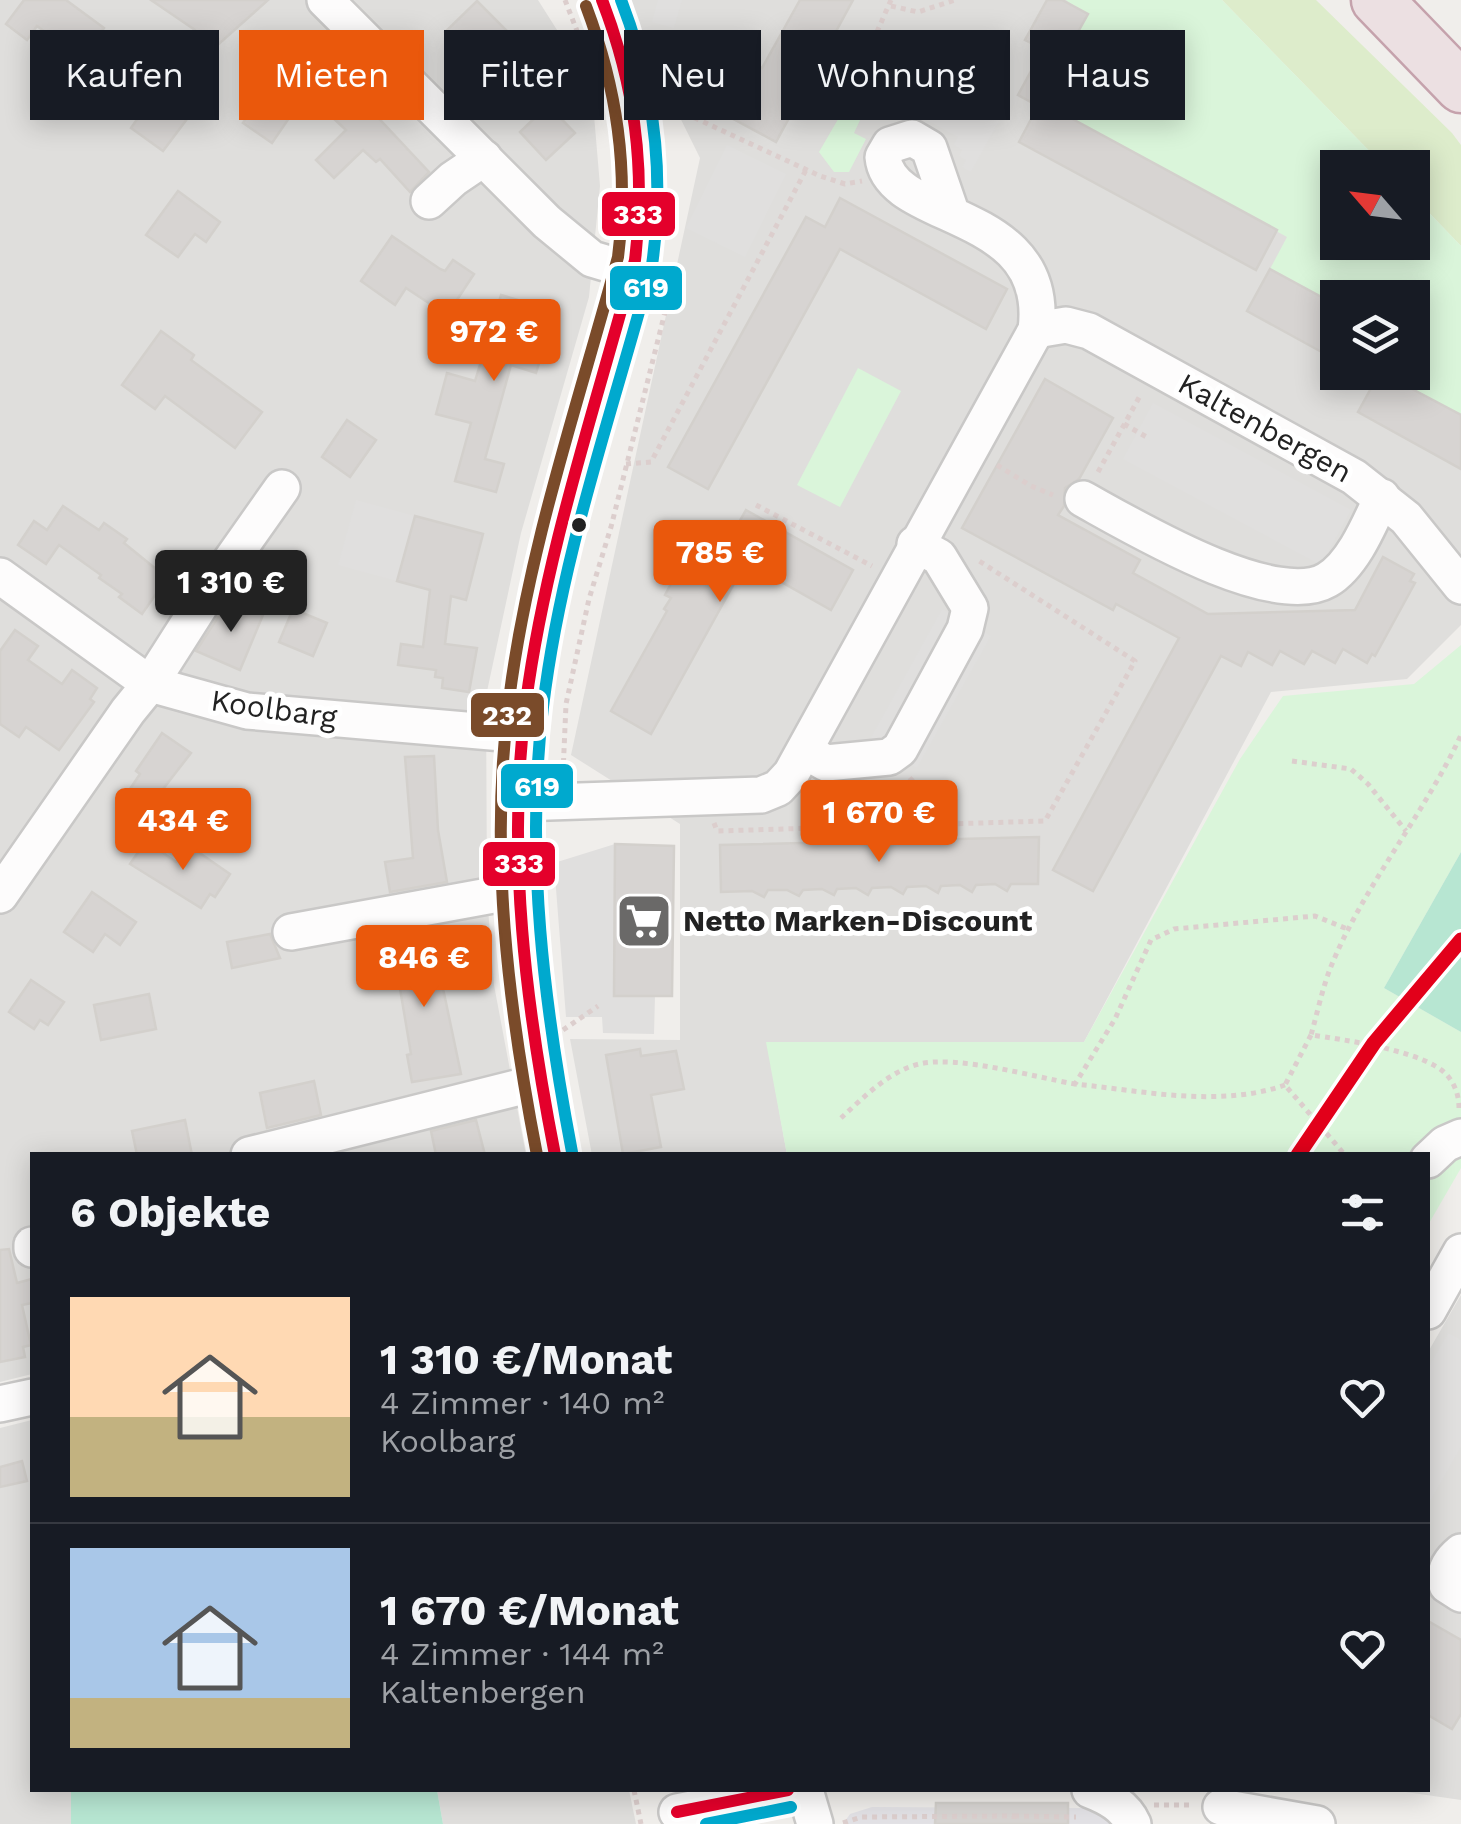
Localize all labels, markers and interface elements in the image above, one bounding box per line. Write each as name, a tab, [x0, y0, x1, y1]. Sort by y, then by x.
chip: Kaufen	[30, 30, 219, 120]
chip: Mieten	[239, 30, 424, 120]
chip: Filter	[444, 30, 604, 120]
chip: Neu	[624, 30, 761, 120]
chip: Wohnung	[781, 30, 1010, 120]
chip: Haus	[1030, 30, 1185, 120]
north arrow	[1320, 150, 1430, 260]
map controls	[1320, 150, 1430, 390]
line badge: 333	[600, 190, 677, 238]
text: 333	[613, 198, 663, 231]
line badge: 619	[608, 264, 684, 312]
text: 619	[623, 271, 669, 304]
button: layers	[1320, 280, 1430, 390]
pin: 972 €	[424, 299, 564, 384]
text: 972 €	[449, 312, 539, 350]
street label: Kaltenbergen	[1172, 366, 1358, 490]
unlabelled marker	[569, 515, 589, 535]
pin: 785 €	[650, 520, 790, 605]
text: 785 €	[675, 533, 765, 571]
pin: 1 310 €	[139, 550, 323, 635]
text: 1 310 €	[177, 563, 285, 601]
street label: Koolbarg	[209, 682, 339, 735]
line badge: 232	[469, 691, 546, 739]
text: 232	[482, 699, 532, 732]
line badge: 619	[499, 762, 575, 810]
text: 619	[514, 770, 560, 803]
pin: 1 670 €	[787, 780, 971, 865]
pin: 434 €	[113, 788, 253, 873]
text: 1 670 €	[823, 793, 935, 831]
text: 434 €	[137, 801, 229, 839]
line badge: 333	[481, 840, 557, 888]
text: 333	[494, 847, 544, 880]
supermarket icon: Netto Marken-Discount	[614, 891, 674, 951]
place label: Netto Marken-Discount	[683, 903, 1032, 938]
pin: 846 €	[354, 925, 494, 1010]
text: 846 €	[378, 938, 470, 976]
icon: filters	[1335, 1185, 1390, 1240]
text: 6 Objekte	[70, 1188, 270, 1237]
text: 1 310 €/Monat	[380, 1335, 672, 1384]
icon: home	[150, 1337, 270, 1457]
icon: heart	[1335, 1370, 1390, 1425]
text: 4 Zimmer · 140 m²	[380, 1384, 664, 1422]
text: Koolbarg	[380, 1422, 515, 1460]
text: 1 670 €/Monat	[380, 1586, 679, 1635]
icon: home	[150, 1588, 270, 1708]
icon: heart	[1335, 1621, 1390, 1676]
text: 4 Zimmer · 144 m²	[380, 1635, 664, 1673]
text: Kaltenbergen	[380, 1673, 586, 1711]

